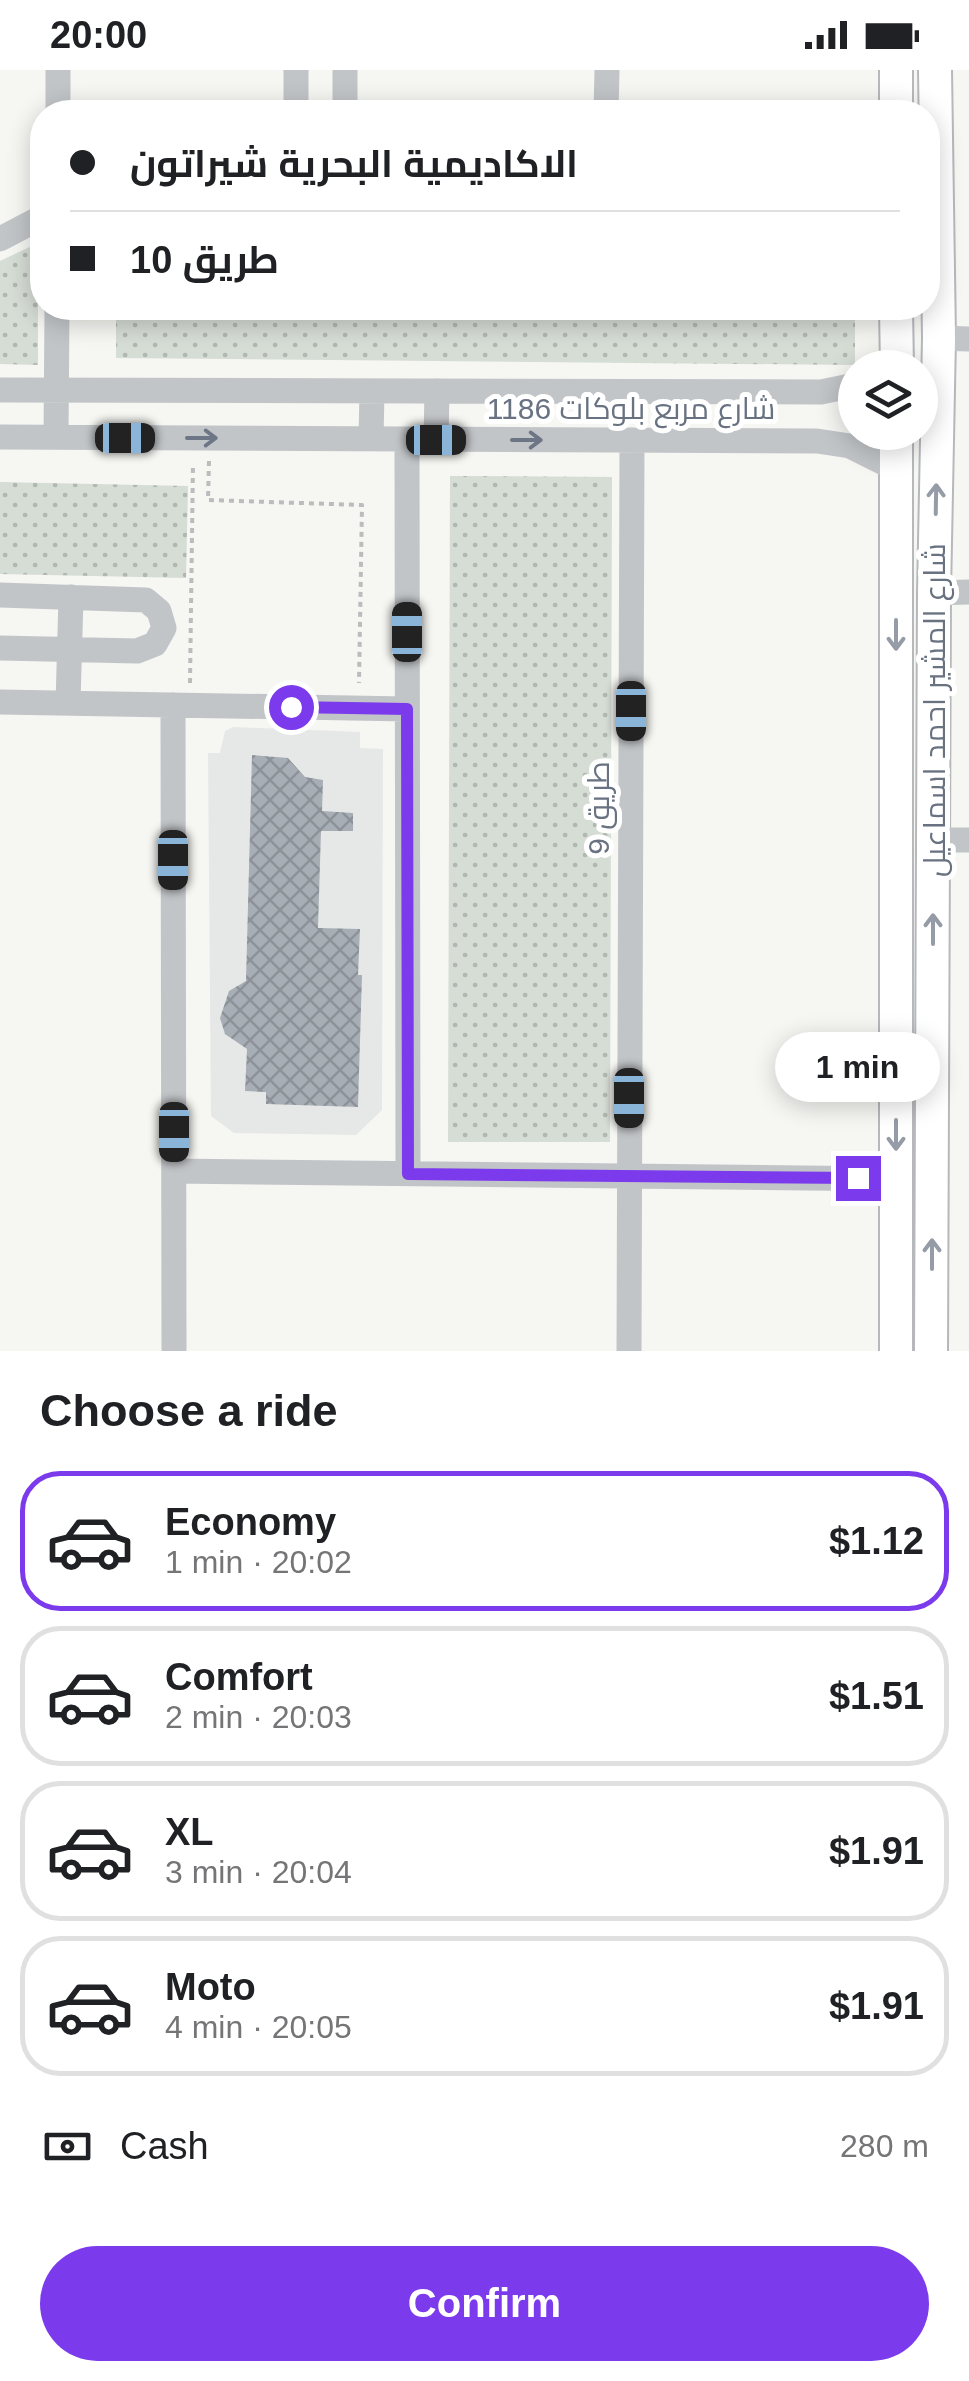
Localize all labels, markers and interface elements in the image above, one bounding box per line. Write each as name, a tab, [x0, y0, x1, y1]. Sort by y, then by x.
text: 20:00	[50, 14, 147, 56]
text: الاكاديمية البحرية شيراتون	[130, 143, 578, 185]
text: طريق 10	[130, 239, 279, 281]
map controls	[838, 350, 938, 450]
button: layers	[838, 350, 938, 450]
street label: شارع مربع بلوكات 1186	[487, 392, 775, 429]
car	[95, 423, 155, 453]
car	[406, 425, 466, 455]
one-way arrow	[186, 428, 218, 448]
one-way arrow	[510, 430, 543, 450]
one-way arrow	[926, 483, 945, 515]
street label: شارع المشير احمد اسماعيل	[918, 543, 955, 877]
car	[392, 602, 422, 662]
one-way arrow	[886, 618, 906, 650]
car	[616, 681, 646, 741]
route start	[269, 685, 314, 730]
street label: طريق 9	[582, 761, 617, 855]
car	[158, 830, 188, 890]
one-way arrow	[924, 913, 942, 946]
callout: 1 min	[776, 1033, 940, 1103]
text: 1 min	[816, 1049, 899, 1085]
car	[614, 1068, 644, 1128]
car	[159, 1102, 189, 1162]
one-way arrow	[886, 1118, 906, 1150]
route end	[836, 1156, 881, 1201]
one-way arrow	[922, 1238, 942, 1270]
text: Choose a ride	[40, 1385, 338, 1436]
icon: car	[45, 1496, 135, 1586]
text: Economy	[165, 1501, 336, 1543]
text: $1.12	[829, 1520, 924, 1562]
text: 1 min · 20:02	[165, 1544, 352, 1580]
icon: car	[45, 1651, 135, 1741]
text: Comfort	[165, 1656, 313, 1698]
text: $1.51	[829, 1675, 924, 1717]
text: 2 min · 20:03	[165, 1699, 352, 1735]
icon: car	[45, 1806, 135, 1896]
text: XL	[165, 1811, 214, 1853]
text: $1.91	[829, 1830, 924, 1872]
text: 3 min · 20:04	[165, 1854, 352, 1890]
icon: car	[45, 1961, 135, 2051]
text: Moto	[165, 1966, 256, 2008]
text: $1.91	[829, 1985, 924, 2027]
text: 4 min · 20:05	[165, 2009, 352, 2045]
icon: cash	[40, 2119, 95, 2174]
text: Cash	[120, 2125, 209, 2167]
text: 280 m	[840, 2128, 929, 2164]
button: Confirm	[40, 2246, 929, 2361]

